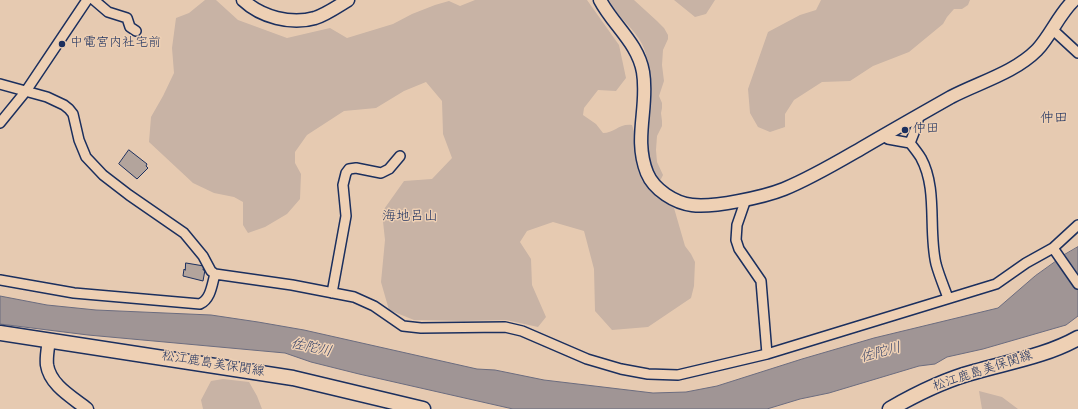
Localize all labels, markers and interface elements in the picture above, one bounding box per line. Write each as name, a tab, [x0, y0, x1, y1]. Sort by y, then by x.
place label: 中電宮内社宅前	[70, 36, 161, 52]
marker: 中電宮内社宅前	[57, 39, 67, 49]
district label: 仲田	[1040, 112, 1068, 128]
place label: 仲田	[913, 122, 939, 138]
marker: 仲田	[900, 125, 910, 135]
district label: 海地呂山	[382, 210, 438, 226]
water label: 佐陀川	[289, 336, 333, 362]
water label: 佐陀川	[859, 340, 903, 368]
street label: 松江鹿島美保関線	[160, 349, 266, 381]
street label: 松江鹿島美保関線	[931, 349, 1035, 395]

